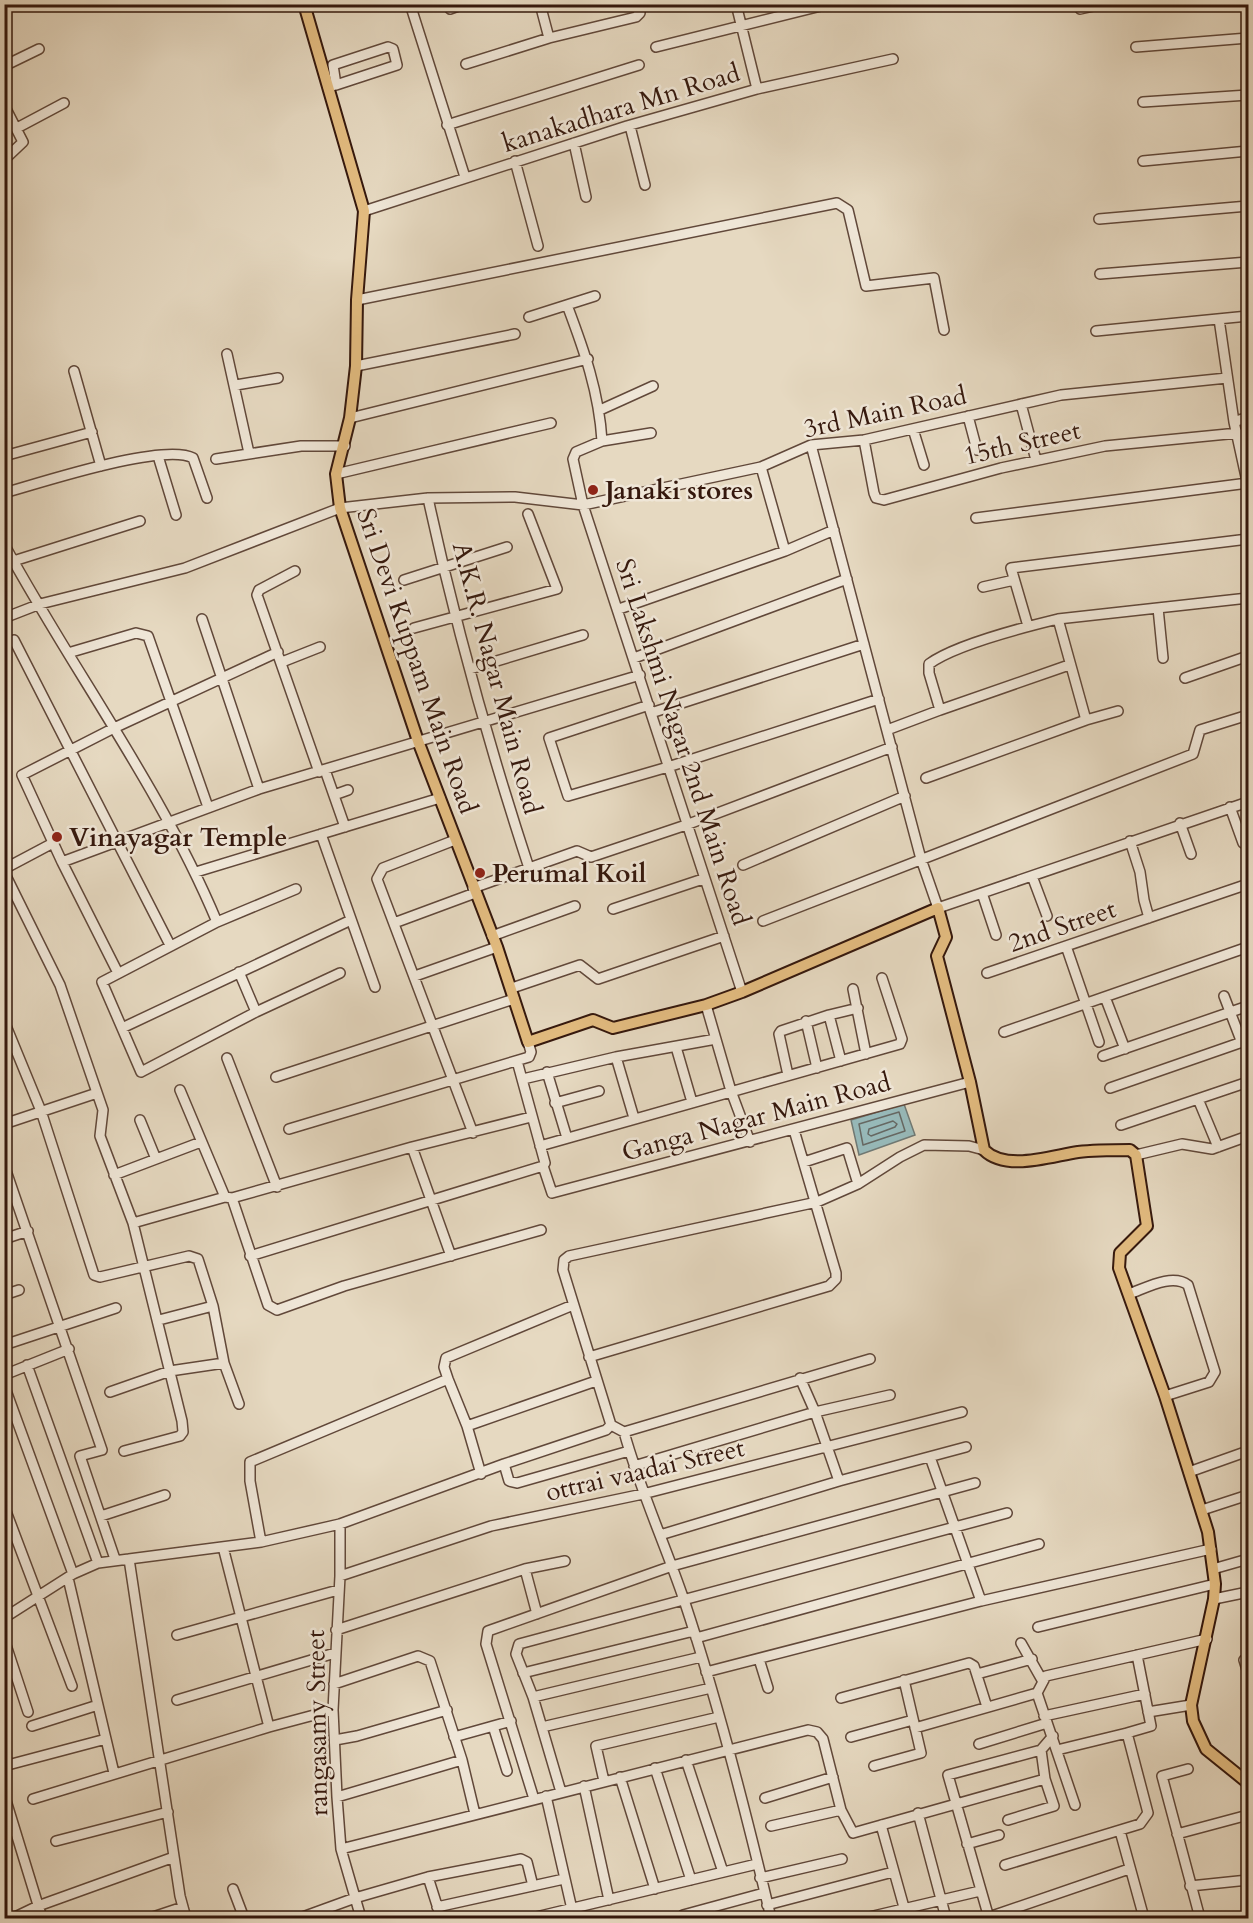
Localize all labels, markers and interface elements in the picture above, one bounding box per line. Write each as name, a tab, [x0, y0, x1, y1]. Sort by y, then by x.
street label: kanakadhara Mn Road	[498, 55, 744, 161]
street label: 3rd Main Road	[800, 378, 970, 446]
street label: 15th Street	[960, 413, 1084, 473]
place label: Janaki stores	[601, 473, 753, 508]
marker: Janaki stores	[586, 483, 600, 497]
street label: Sri Devi Kuppam Main Road	[348, 504, 486, 818]
street label: A.K.R. Nagar Main Road	[444, 538, 550, 818]
street label: Sri Lakshmi Nagar 2nd Main Road	[607, 554, 759, 930]
place label: Vinayagar Temple	[69, 820, 287, 855]
marker: Vinayagar Temple	[50, 830, 64, 844]
place label: Perumal Koil	[492, 856, 647, 891]
marker: Perumal Koil	[473, 866, 487, 880]
street label: 2nd Street	[1004, 891, 1120, 961]
street label: Ganga Nagar Main Road	[618, 1064, 894, 1170]
street label: ottrai vaadai Street	[542, 1430, 748, 1510]
street label: rangasamy Street	[298, 1629, 336, 1817]

